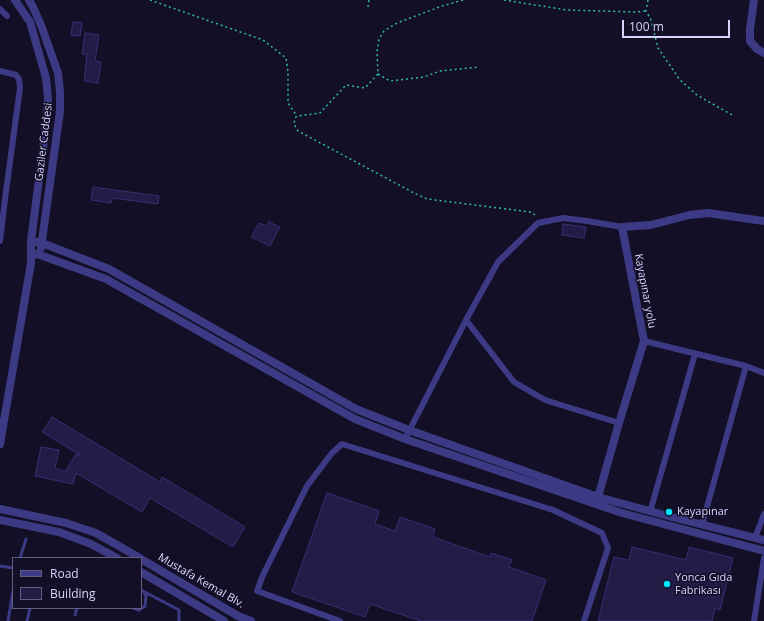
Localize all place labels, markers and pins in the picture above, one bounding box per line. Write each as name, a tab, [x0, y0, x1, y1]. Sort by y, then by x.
place label: Kayapınar	[677, 505, 728, 519]
marker: Kayapınar	[664, 507, 674, 517]
place label: Yonca Gıda Fabrikası	[675, 571, 732, 597]
marker: Yonca Gıda Fabrikası	[662, 579, 672, 589]

